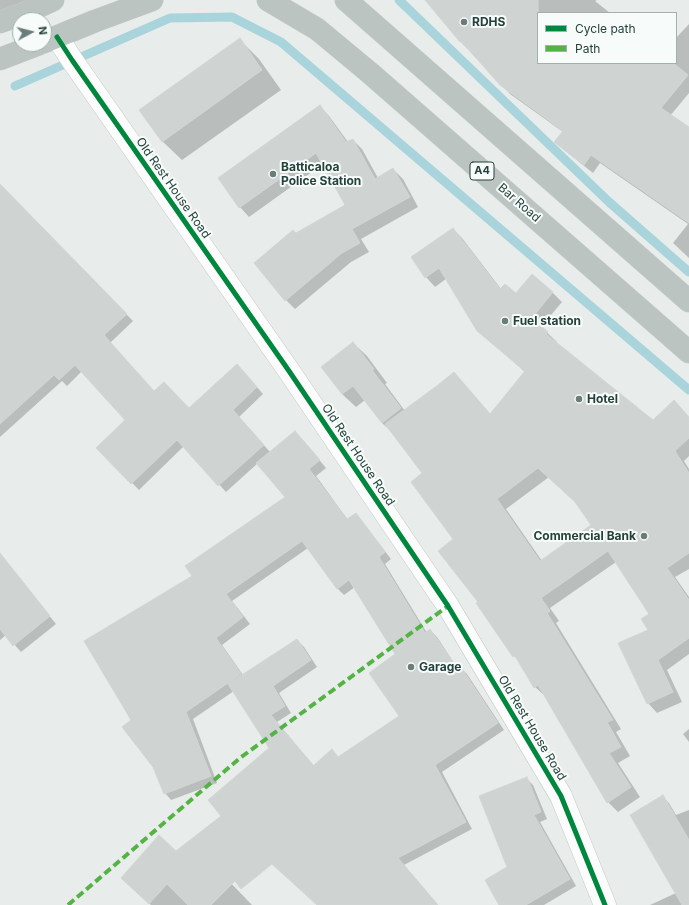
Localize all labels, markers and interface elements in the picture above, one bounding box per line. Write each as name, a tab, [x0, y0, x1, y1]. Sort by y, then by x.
north arrow	[12, 12, 52, 52]
legend	[537, 12, 677, 64]
place label: RDHS	[472, 15, 505, 29]
marker: RDHS	[459, 17, 469, 27]
text: Cycle path	[575, 21, 636, 36]
text: N	[35, 26, 50, 36]
text: Path	[575, 41, 600, 56]
street label: Old Rest House Road	[133, 135, 213, 241]
place label: Batticaloa Police Station	[281, 160, 361, 188]
road number: A4	[470, 162, 494, 180]
marker: Batticaloa Police Station	[268, 169, 278, 179]
street label: Bar Road	[495, 181, 543, 225]
place label: Fuel station	[513, 314, 581, 328]
marker: Fuel station	[500, 316, 510, 326]
place label: Hotel	[587, 392, 618, 406]
marker: Hotel	[574, 394, 584, 404]
street label: Old Rest House Road	[319, 401, 397, 509]
place label: Commercial Bank	[533, 529, 636, 543]
marker: Commercial Bank	[639, 531, 649, 541]
place label: Garage	[419, 660, 461, 674]
marker: Garage	[406, 662, 416, 672]
street label: Old Rest House Road	[495, 673, 569, 783]

